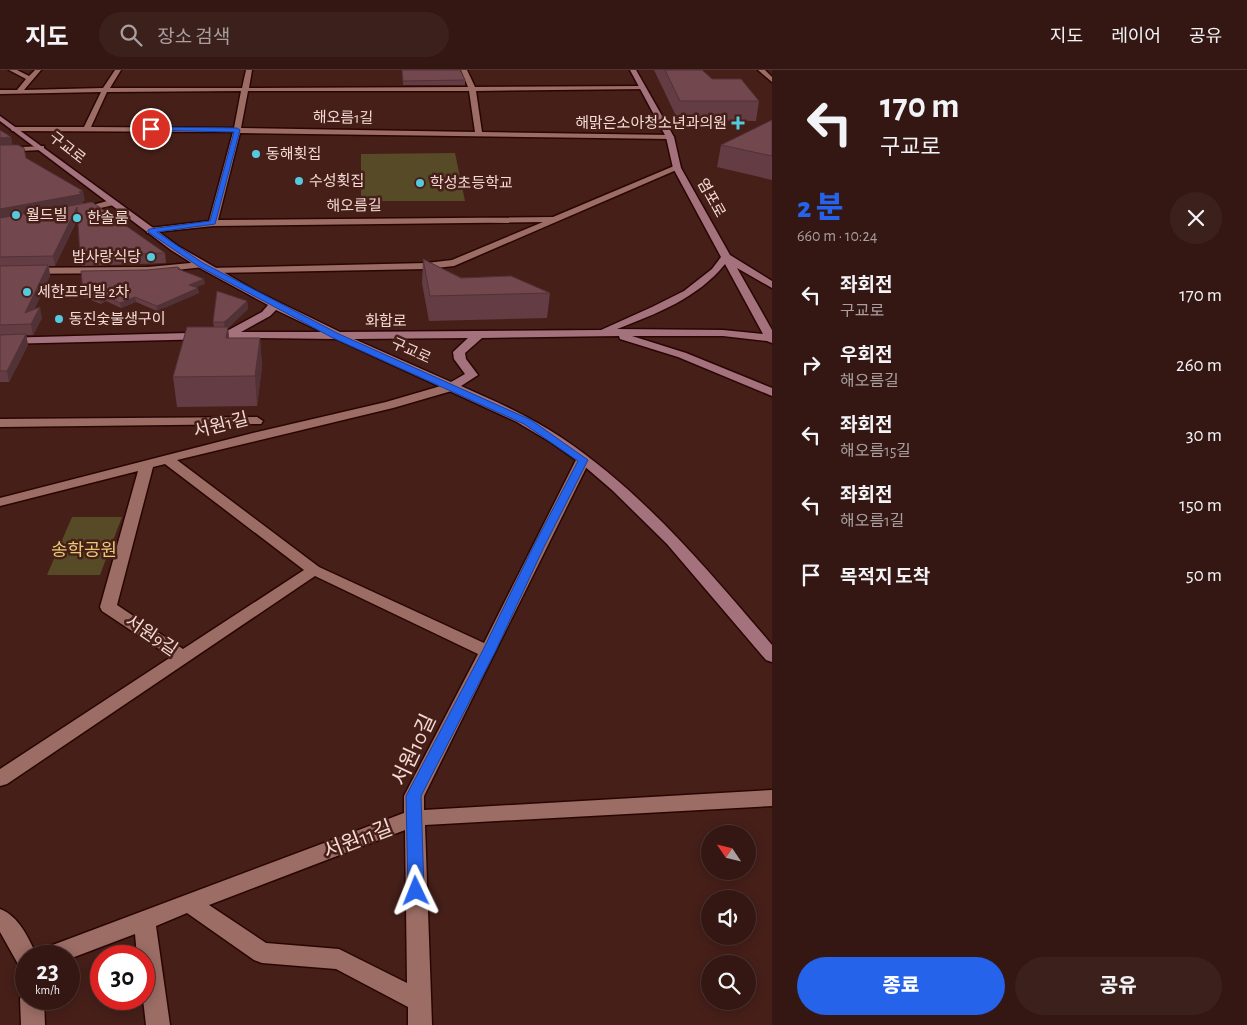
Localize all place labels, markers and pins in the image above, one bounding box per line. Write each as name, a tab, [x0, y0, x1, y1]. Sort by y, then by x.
pin	[130, 108, 172, 150]
place label: 해맑은소아청소년과의원	[575, 115, 727, 131]
marker: 해맑은소아청소년과의원	[731, 116, 745, 130]
place label: 동해횟집	[266, 145, 321, 162]
marker: 동해횟집	[250, 148, 262, 160]
place label: 수성횟집	[309, 172, 364, 189]
place label: 학성초등학교	[430, 174, 513, 191]
marker: 수성횟집	[293, 175, 305, 187]
marker: 학성초등학교	[414, 177, 426, 189]
place label: 월드빌	[26, 207, 67, 223]
marker: 월드빌	[10, 209, 22, 221]
place label: 한솔룸	[87, 210, 129, 226]
marker: 한솔룸	[71, 212, 83, 224]
place label: 밥사랑식당	[72, 249, 141, 265]
marker: 밥사랑식당	[145, 251, 157, 263]
place label: 세한프리빌 2차	[37, 284, 129, 300]
marker: 세한프리빌 2차	[21, 286, 33, 298]
place label: 동진숯불생구이	[69, 311, 166, 327]
marker: 동진숯불생구이	[53, 313, 65, 325]

